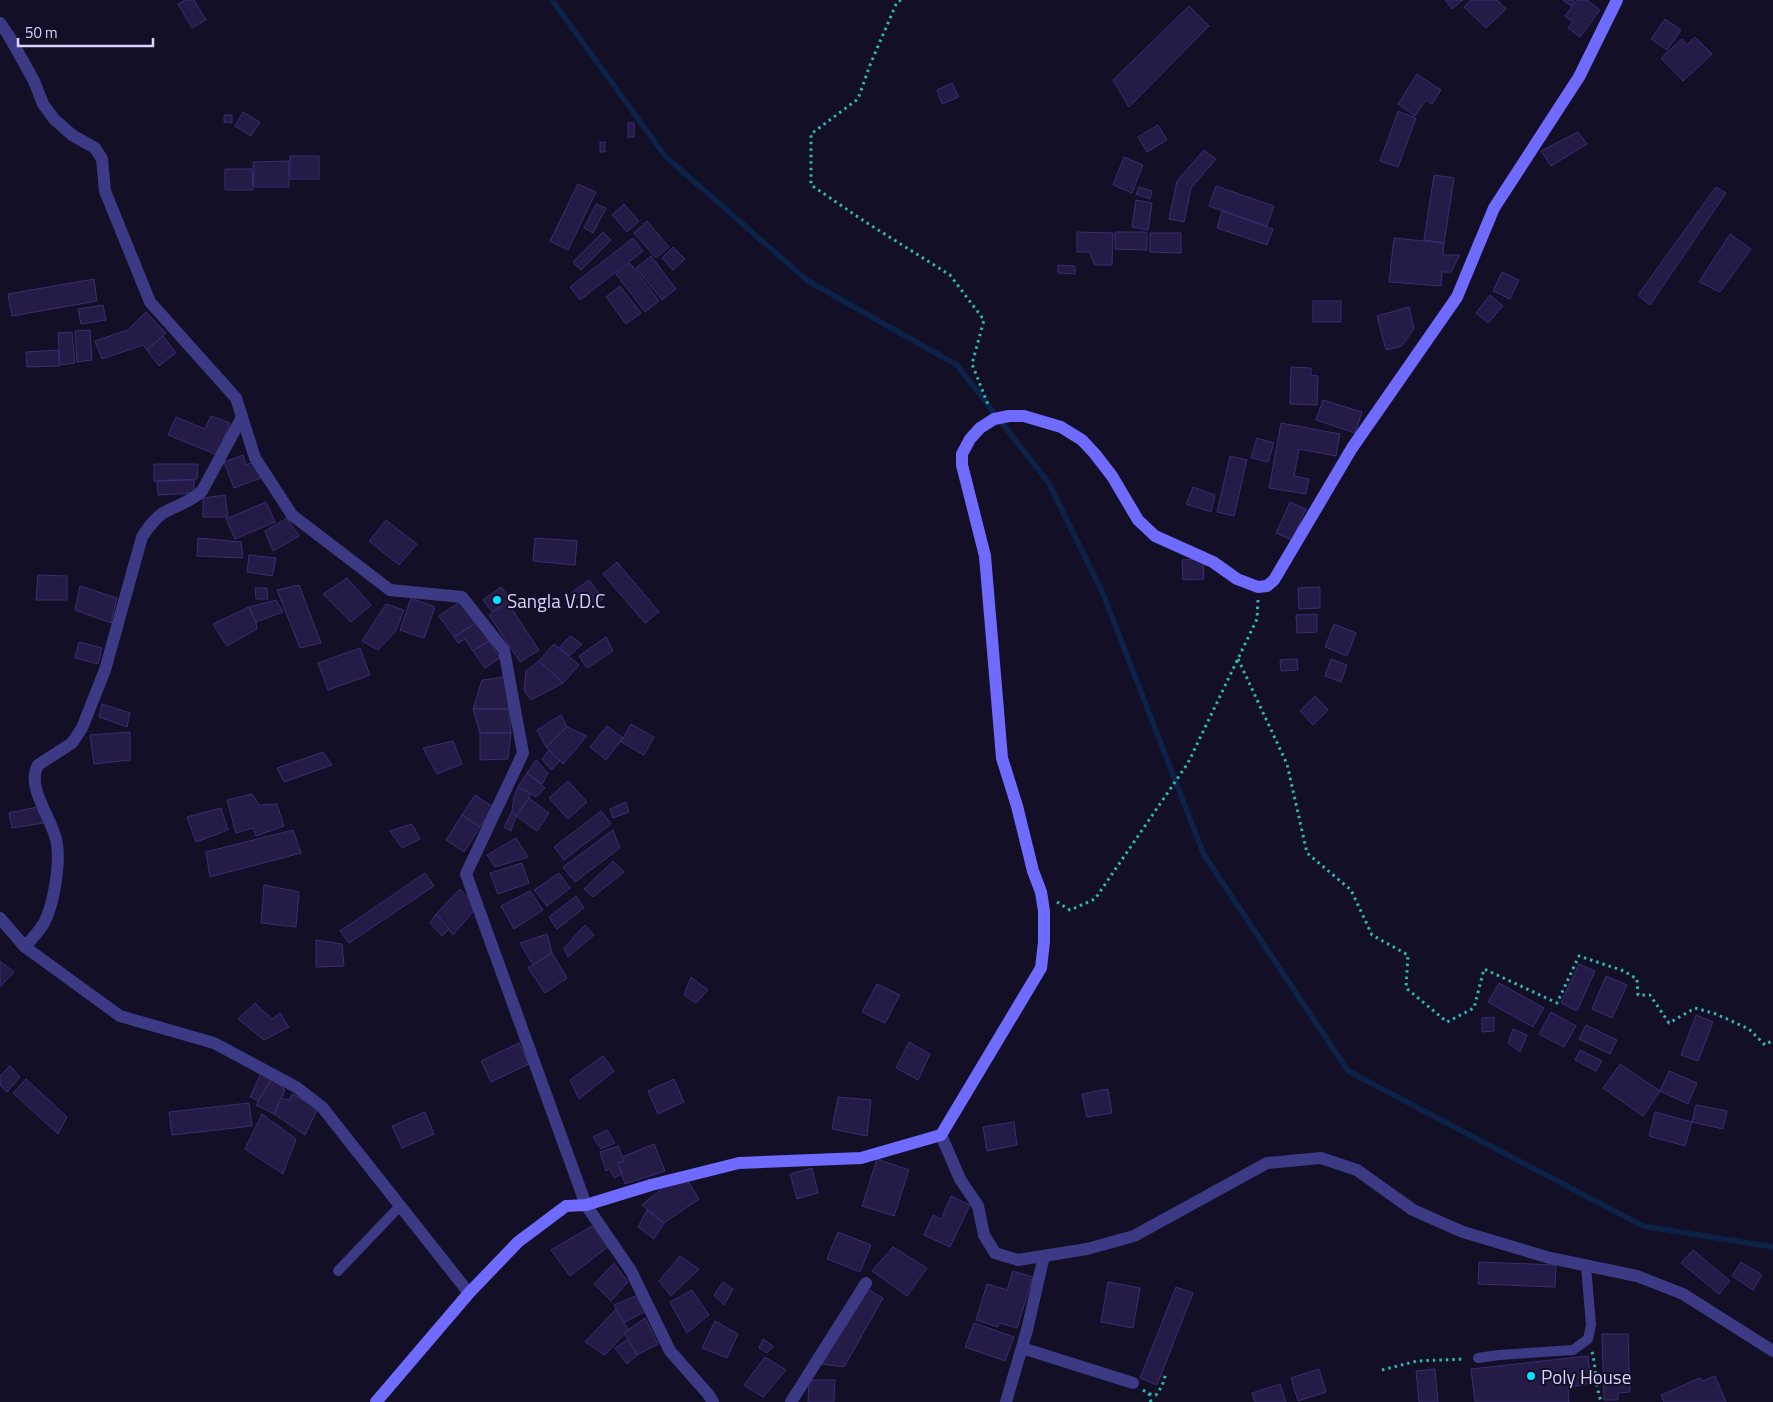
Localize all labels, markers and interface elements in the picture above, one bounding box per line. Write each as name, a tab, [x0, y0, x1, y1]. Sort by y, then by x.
scale bar	[18, 15, 152, 47]
text: 50 m	[25, 21, 58, 44]
place label: Sangla V.D.C	[507, 586, 605, 615]
marker: Sangla V.D.C	[491, 594, 503, 606]
place label: Poly House	[1541, 1362, 1631, 1391]
marker: Poly House	[1525, 1370, 1537, 1382]

